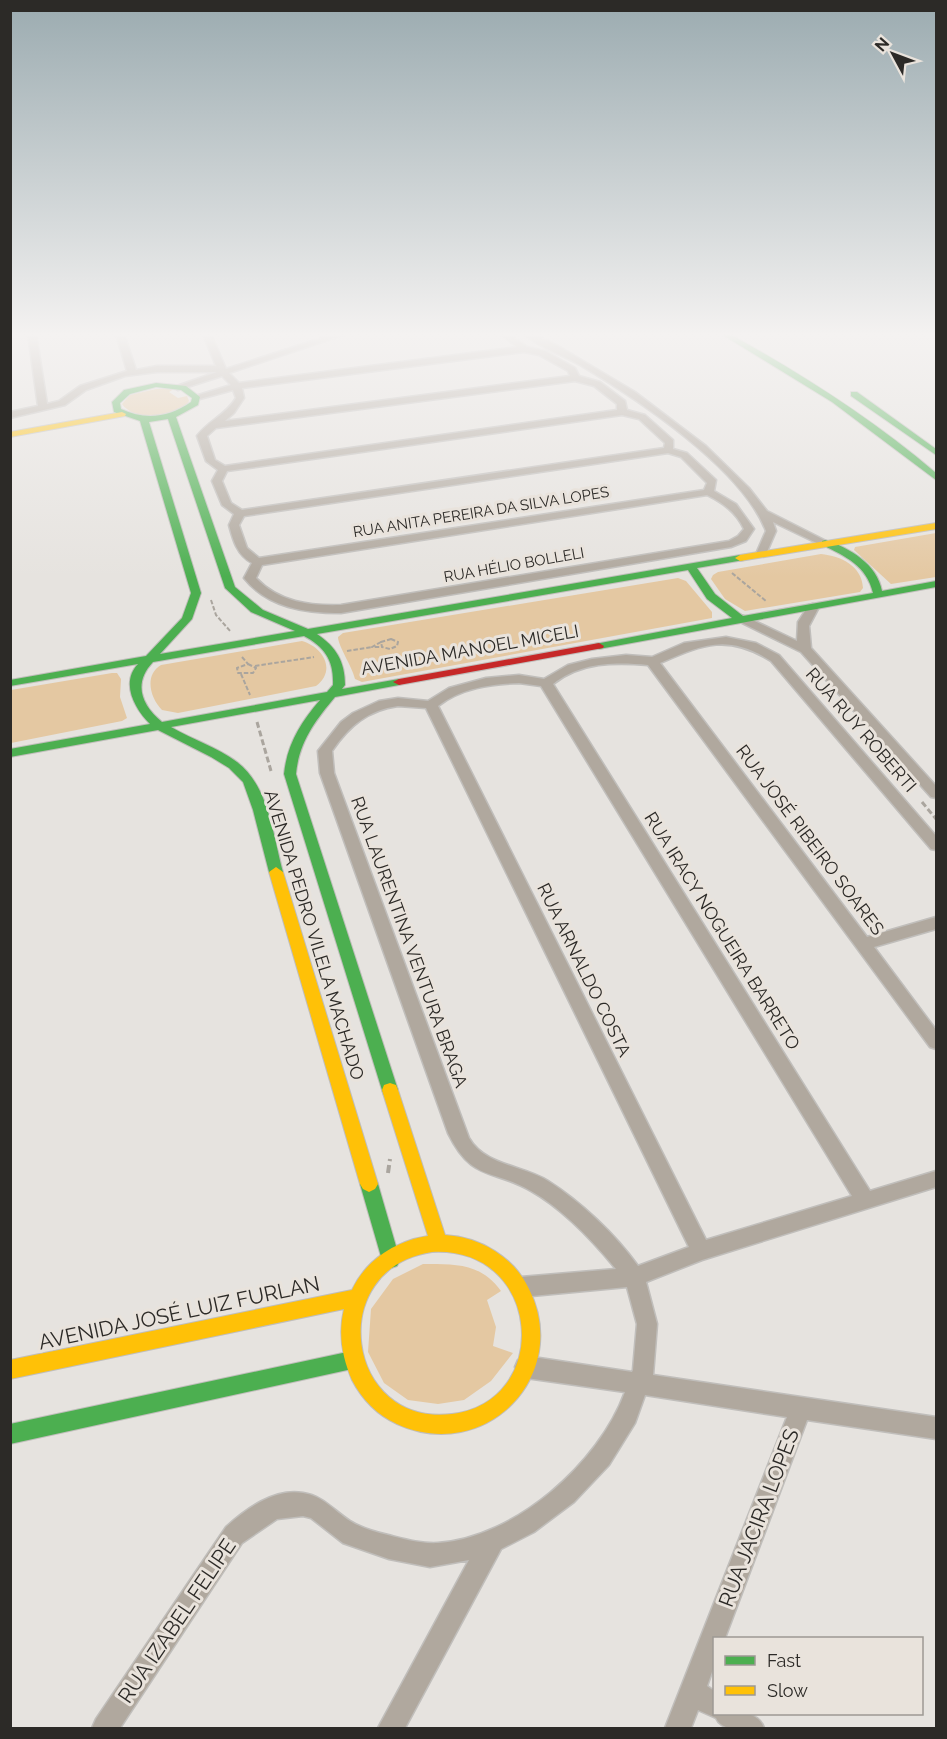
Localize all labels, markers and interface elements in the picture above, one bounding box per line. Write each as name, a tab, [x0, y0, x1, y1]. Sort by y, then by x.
north arrow	[863, 24, 923, 84]
text: N	[871, 34, 893, 55]
street label: RUA ANITA PEREIRA DA SILVA LOPES	[352, 483, 610, 541]
street label: RUA HÉLIO BOLLELI	[442, 544, 586, 586]
street label: AVENIDA MANOEL MICELI	[359, 620, 580, 679]
street label: RUA RUY ROBERTI	[802, 663, 921, 796]
street label: RUA JOSÉ RIBEIRO SOARES	[732, 740, 890, 939]
street label: AVENIDA PEDRO VILELA MACHADO	[260, 787, 369, 1082]
street label: RUA LAURENTINA VENTURA BRAGA	[347, 793, 472, 1090]
street label: RUA IRACY NOGUEIRA BARRETO	[640, 808, 805, 1053]
street label: RUA ARNALDO COSTA	[533, 880, 636, 1060]
street label: AVENIDA JOSÉ LUIZ FURLAN	[36, 1270, 322, 1355]
street label: RUA JACIRA LOPES	[713, 1425, 804, 1610]
street label: RUA IZABEL FELIPE	[112, 1534, 241, 1708]
legend	[713, 1637, 923, 1715]
text: Fast	[767, 1650, 801, 1671]
text: Slow	[767, 1680, 808, 1701]

